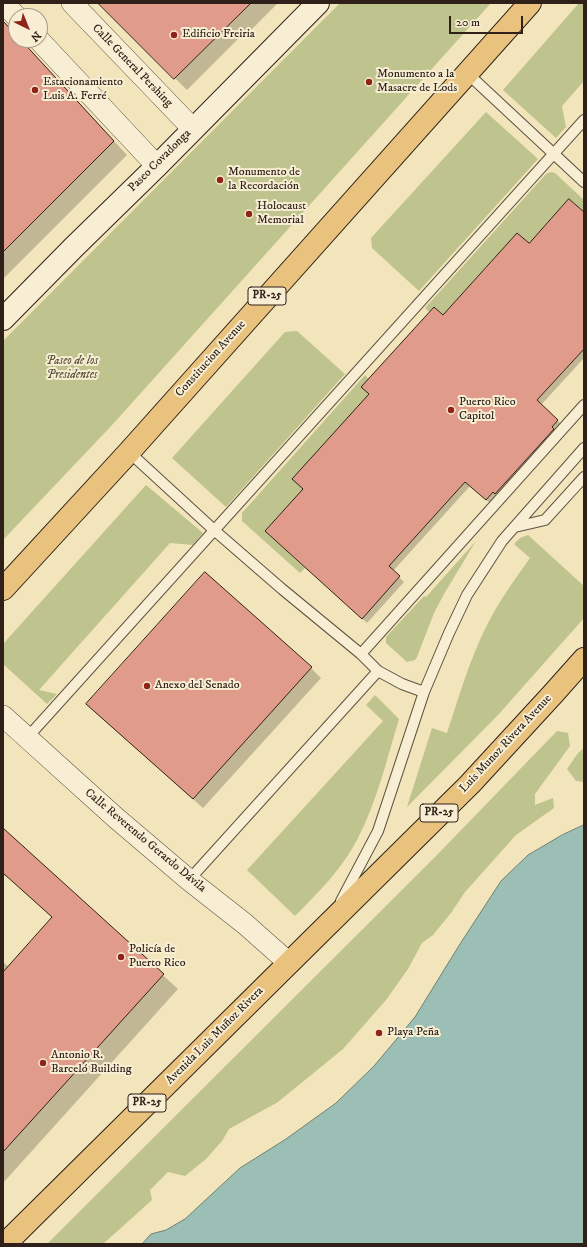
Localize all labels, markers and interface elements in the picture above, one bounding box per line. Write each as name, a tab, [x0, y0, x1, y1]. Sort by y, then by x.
north arrow	[8, 8, 48, 48]
scale bar	[451, 8, 525, 34]
text: 20 m	[456, 15, 480, 30]
street label: Calle General Pershing	[89, 21, 175, 111]
text: N	[27, 28, 44, 44]
place label: Edificio Freiria	[182, 28, 255, 42]
marker: Edificio Freiria	[169, 30, 179, 40]
place label: Monumento a la Masacre de Lods	[377, 68, 457, 96]
place label: Estacionamiento Luis A. Ferré	[43, 76, 123, 104]
marker: Monumento a la Masacre de Lods	[364, 77, 374, 87]
marker: Estacionamiento Luis A. Ferré	[30, 85, 40, 95]
street label: Paseo Covadonga	[126, 127, 194, 195]
place label: Monumento de la Recordación	[228, 166, 300, 194]
marker: Monumento de la Recordación	[215, 175, 225, 185]
place label: Holocaust Memorial	[257, 200, 306, 228]
marker: Holocaust Memorial	[244, 209, 254, 219]
road number: PR-25	[248, 287, 286, 305]
street label: Constitucion Avenue	[173, 318, 249, 400]
park label: Paseo de los Presidentes	[46, 355, 98, 383]
place label: Puerto Rico Capitol	[459, 396, 516, 424]
marker: Puerto Rico Capitol	[446, 405, 456, 415]
place label: Anexo del Senado	[155, 679, 240, 693]
marker: Anexo del Senado	[142, 681, 152, 691]
street label: Luis Munoz Rivera Avenue	[457, 692, 555, 796]
street label: Calle Reverendo Gerardo Dávila	[81, 786, 209, 896]
road number: PR-25	[420, 804, 458, 822]
place label: Policía de Puerto Rico	[129, 943, 186, 971]
marker: Policía de Puerto Rico	[116, 952, 126, 962]
street label: Avenida Luis Muñoz Rivera	[163, 984, 267, 1088]
place label: Playa Peña	[387, 1026, 439, 1040]
marker: Playa Peña	[374, 1028, 384, 1038]
place label: Antonio R. Barceló Building	[51, 1049, 132, 1077]
marker: Antonio R. Barceló Building	[38, 1058, 48, 1068]
road number: PR-25	[128, 1094, 166, 1112]

